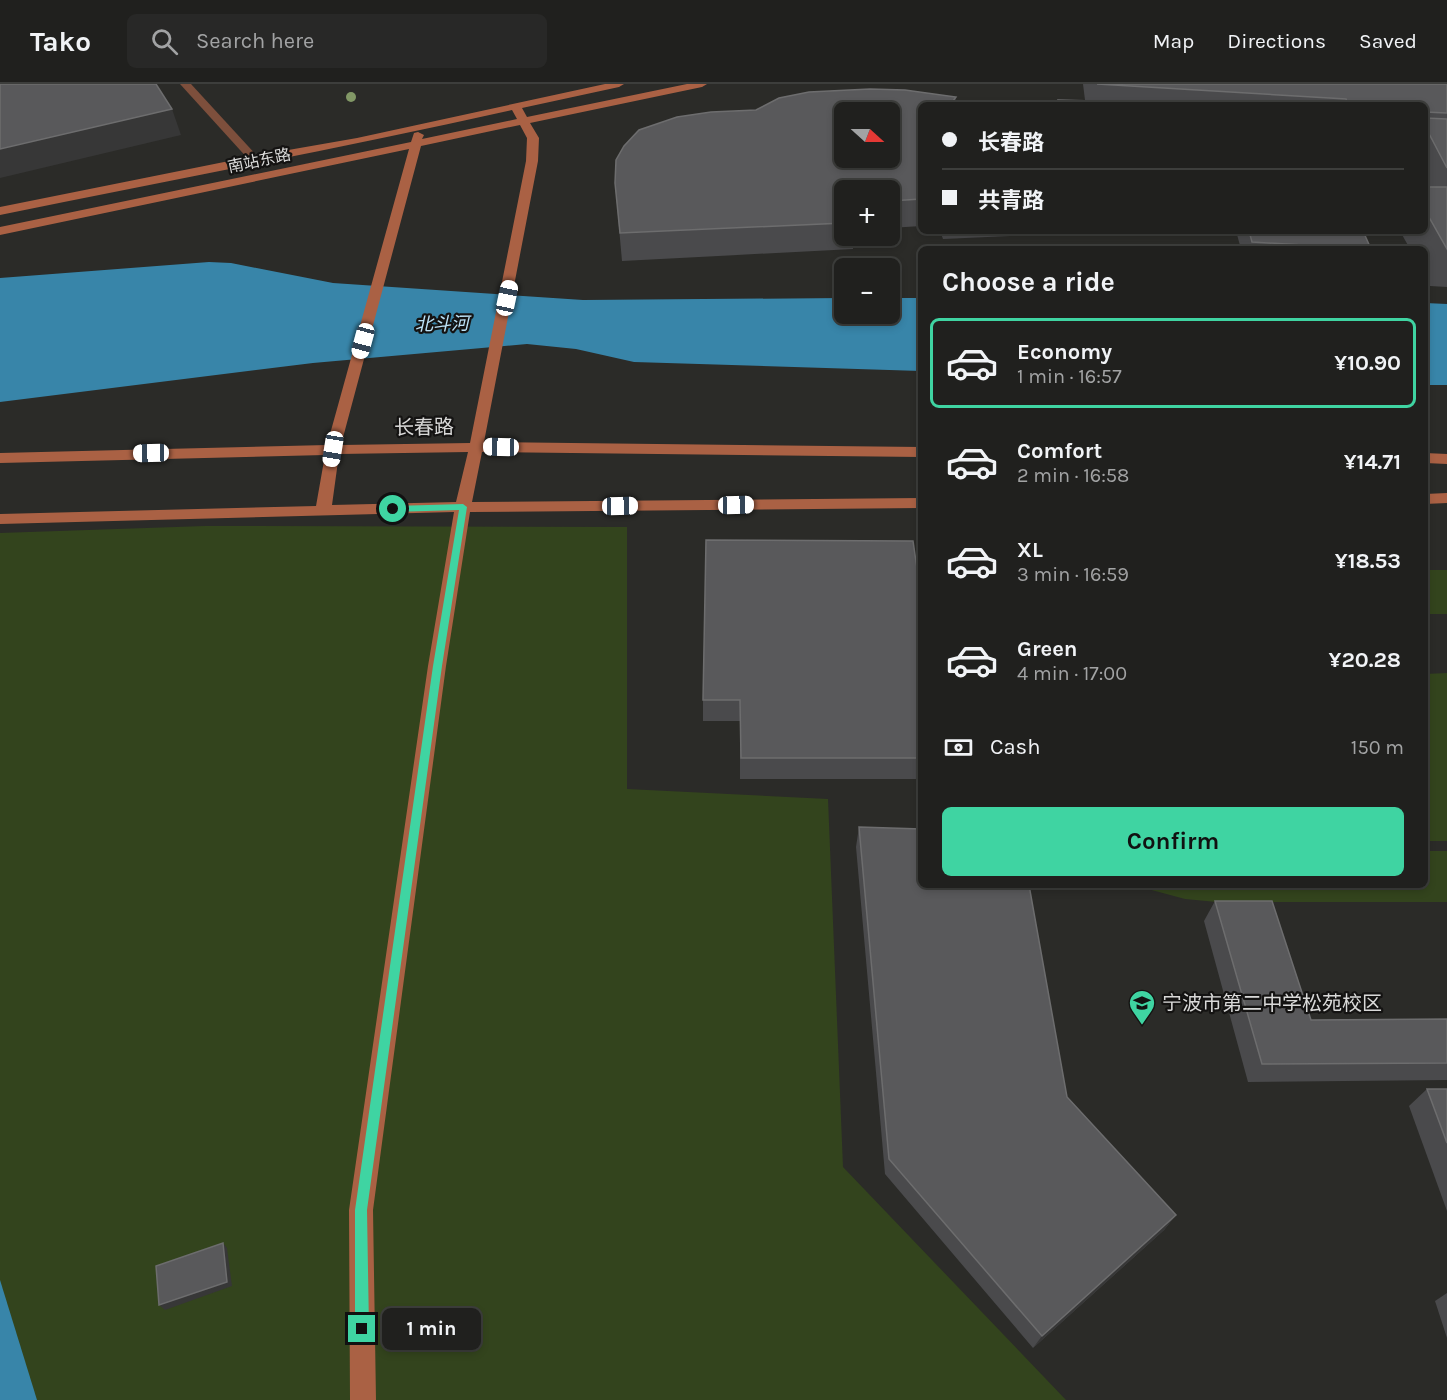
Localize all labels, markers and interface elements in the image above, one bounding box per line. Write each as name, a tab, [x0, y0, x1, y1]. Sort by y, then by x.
search box	[127, 14, 547, 68]
text: Tako	[30, 25, 91, 58]
icon: search	[148, 25, 181, 58]
text: Search here	[196, 28, 314, 54]
text: Map	[1153, 29, 1194, 53]
text: Directions	[1227, 29, 1326, 53]
text: Saved	[1359, 29, 1417, 53]
north arrow	[834, 102, 900, 168]
map controls	[834, 102, 900, 324]
text: 长春路	[978, 130, 1044, 156]
street label: 南站东路	[226, 145, 292, 176]
button: +	[834, 180, 900, 246]
text: 共青路	[978, 188, 1044, 214]
button: −	[834, 258, 900, 324]
text: Choose a ride	[942, 266, 1115, 298]
car	[494, 279, 520, 317]
water label: 北斗河	[415, 312, 472, 335]
car	[350, 321, 376, 361]
icon: car	[945, 336, 999, 390]
text: Economy	[1017, 339, 1112, 365]
text: ¥10.90	[1334, 350, 1401, 376]
text: 1 min · 16:57	[1017, 365, 1122, 388]
street label: 长春路	[394, 415, 454, 440]
car	[321, 430, 345, 468]
icon: car	[945, 435, 999, 489]
car	[483, 438, 519, 456]
text: Comfort	[1017, 438, 1102, 464]
car	[133, 444, 169, 462]
text: ¥14.71	[1344, 449, 1401, 475]
text: 2 min · 16:58	[1017, 464, 1129, 487]
route start	[379, 495, 406, 522]
car	[718, 496, 754, 514]
car	[602, 497, 638, 515]
icon: car	[945, 534, 999, 588]
text: XL	[1017, 537, 1043, 563]
text: ¥18.53	[1335, 548, 1401, 574]
text: 3 min · 16:59	[1017, 563, 1129, 586]
icon: car	[945, 633, 999, 687]
text: Green	[1017, 636, 1078, 662]
text: ¥20.28	[1329, 647, 1401, 673]
text: 4 min · 17:00	[1017, 662, 1127, 685]
icon: cash	[942, 731, 975, 764]
text: Cash	[990, 734, 1040, 760]
text: 150 m	[1351, 736, 1404, 759]
button: Confirm	[942, 807, 1404, 876]
school or university icon: 宁波市第二中学松苑校区	[1127, 988, 1157, 1026]
place label: 宁波市第二中学松苑校区	[1162, 992, 1382, 1015]
callout: 1 min	[383, 1308, 482, 1350]
route end	[348, 1315, 375, 1342]
text: 1 min	[406, 1317, 457, 1340]

